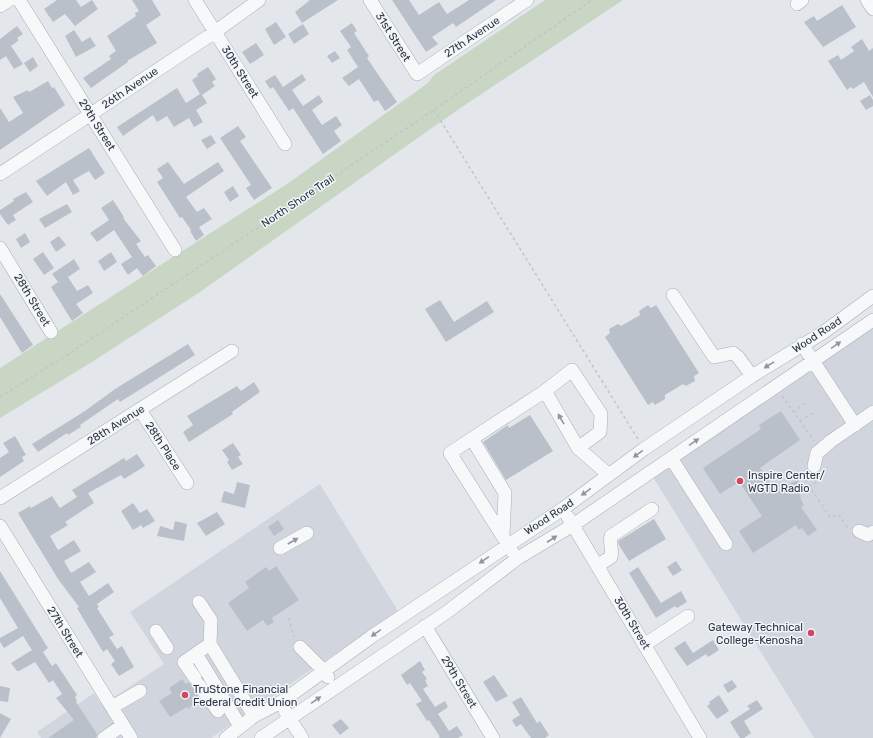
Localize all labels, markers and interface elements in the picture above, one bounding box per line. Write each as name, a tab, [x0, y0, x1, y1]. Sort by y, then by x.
street label: 31st Street	[373, 10, 414, 65]
street label: 27th Avenue	[442, 14, 502, 60]
street label: 30th Street	[219, 43, 262, 101]
street label: 26th Avenue	[99, 64, 161, 112]
street label: 29th Street	[76, 97, 118, 154]
street label: North Shore Trail	[259, 172, 337, 230]
street label: 28th Street	[11, 271, 53, 329]
street label: Wood Road	[790, 314, 844, 356]
one-way arrow	[831, 341, 842, 349]
one-way arrow	[764, 361, 774, 369]
street label: 28th Avenue	[85, 402, 147, 448]
one-way arrow	[558, 413, 565, 425]
street label: 28th Place	[143, 419, 183, 473]
one-way arrow	[689, 438, 699, 446]
one-way arrow	[633, 449, 644, 458]
place label: Inspire Center/ WGTD Radio	[748, 469, 826, 495]
marker: Inspire Center/ WGTD Radio	[735, 476, 745, 486]
one-way arrow	[581, 488, 591, 496]
street label: Wood Road	[522, 496, 576, 538]
one-way arrow	[546, 535, 558, 542]
one-way arrow	[287, 537, 299, 544]
one-way arrow	[479, 556, 489, 564]
street label: 30th Street	[611, 594, 653, 652]
street label: 27th Street	[44, 604, 86, 660]
place label: Gateway Technical College-Kenosha	[708, 621, 803, 647]
marker: Gateway Technical College-Kenosha	[806, 628, 816, 638]
one-way arrow	[371, 629, 382, 637]
street label: 29th Street	[438, 654, 480, 711]
place label: TruStone Financial Federal Credit Union	[193, 683, 297, 709]
marker: TruStone Financial Federal Credit Union	[180, 690, 190, 700]
one-way arrow	[311, 696, 321, 704]

